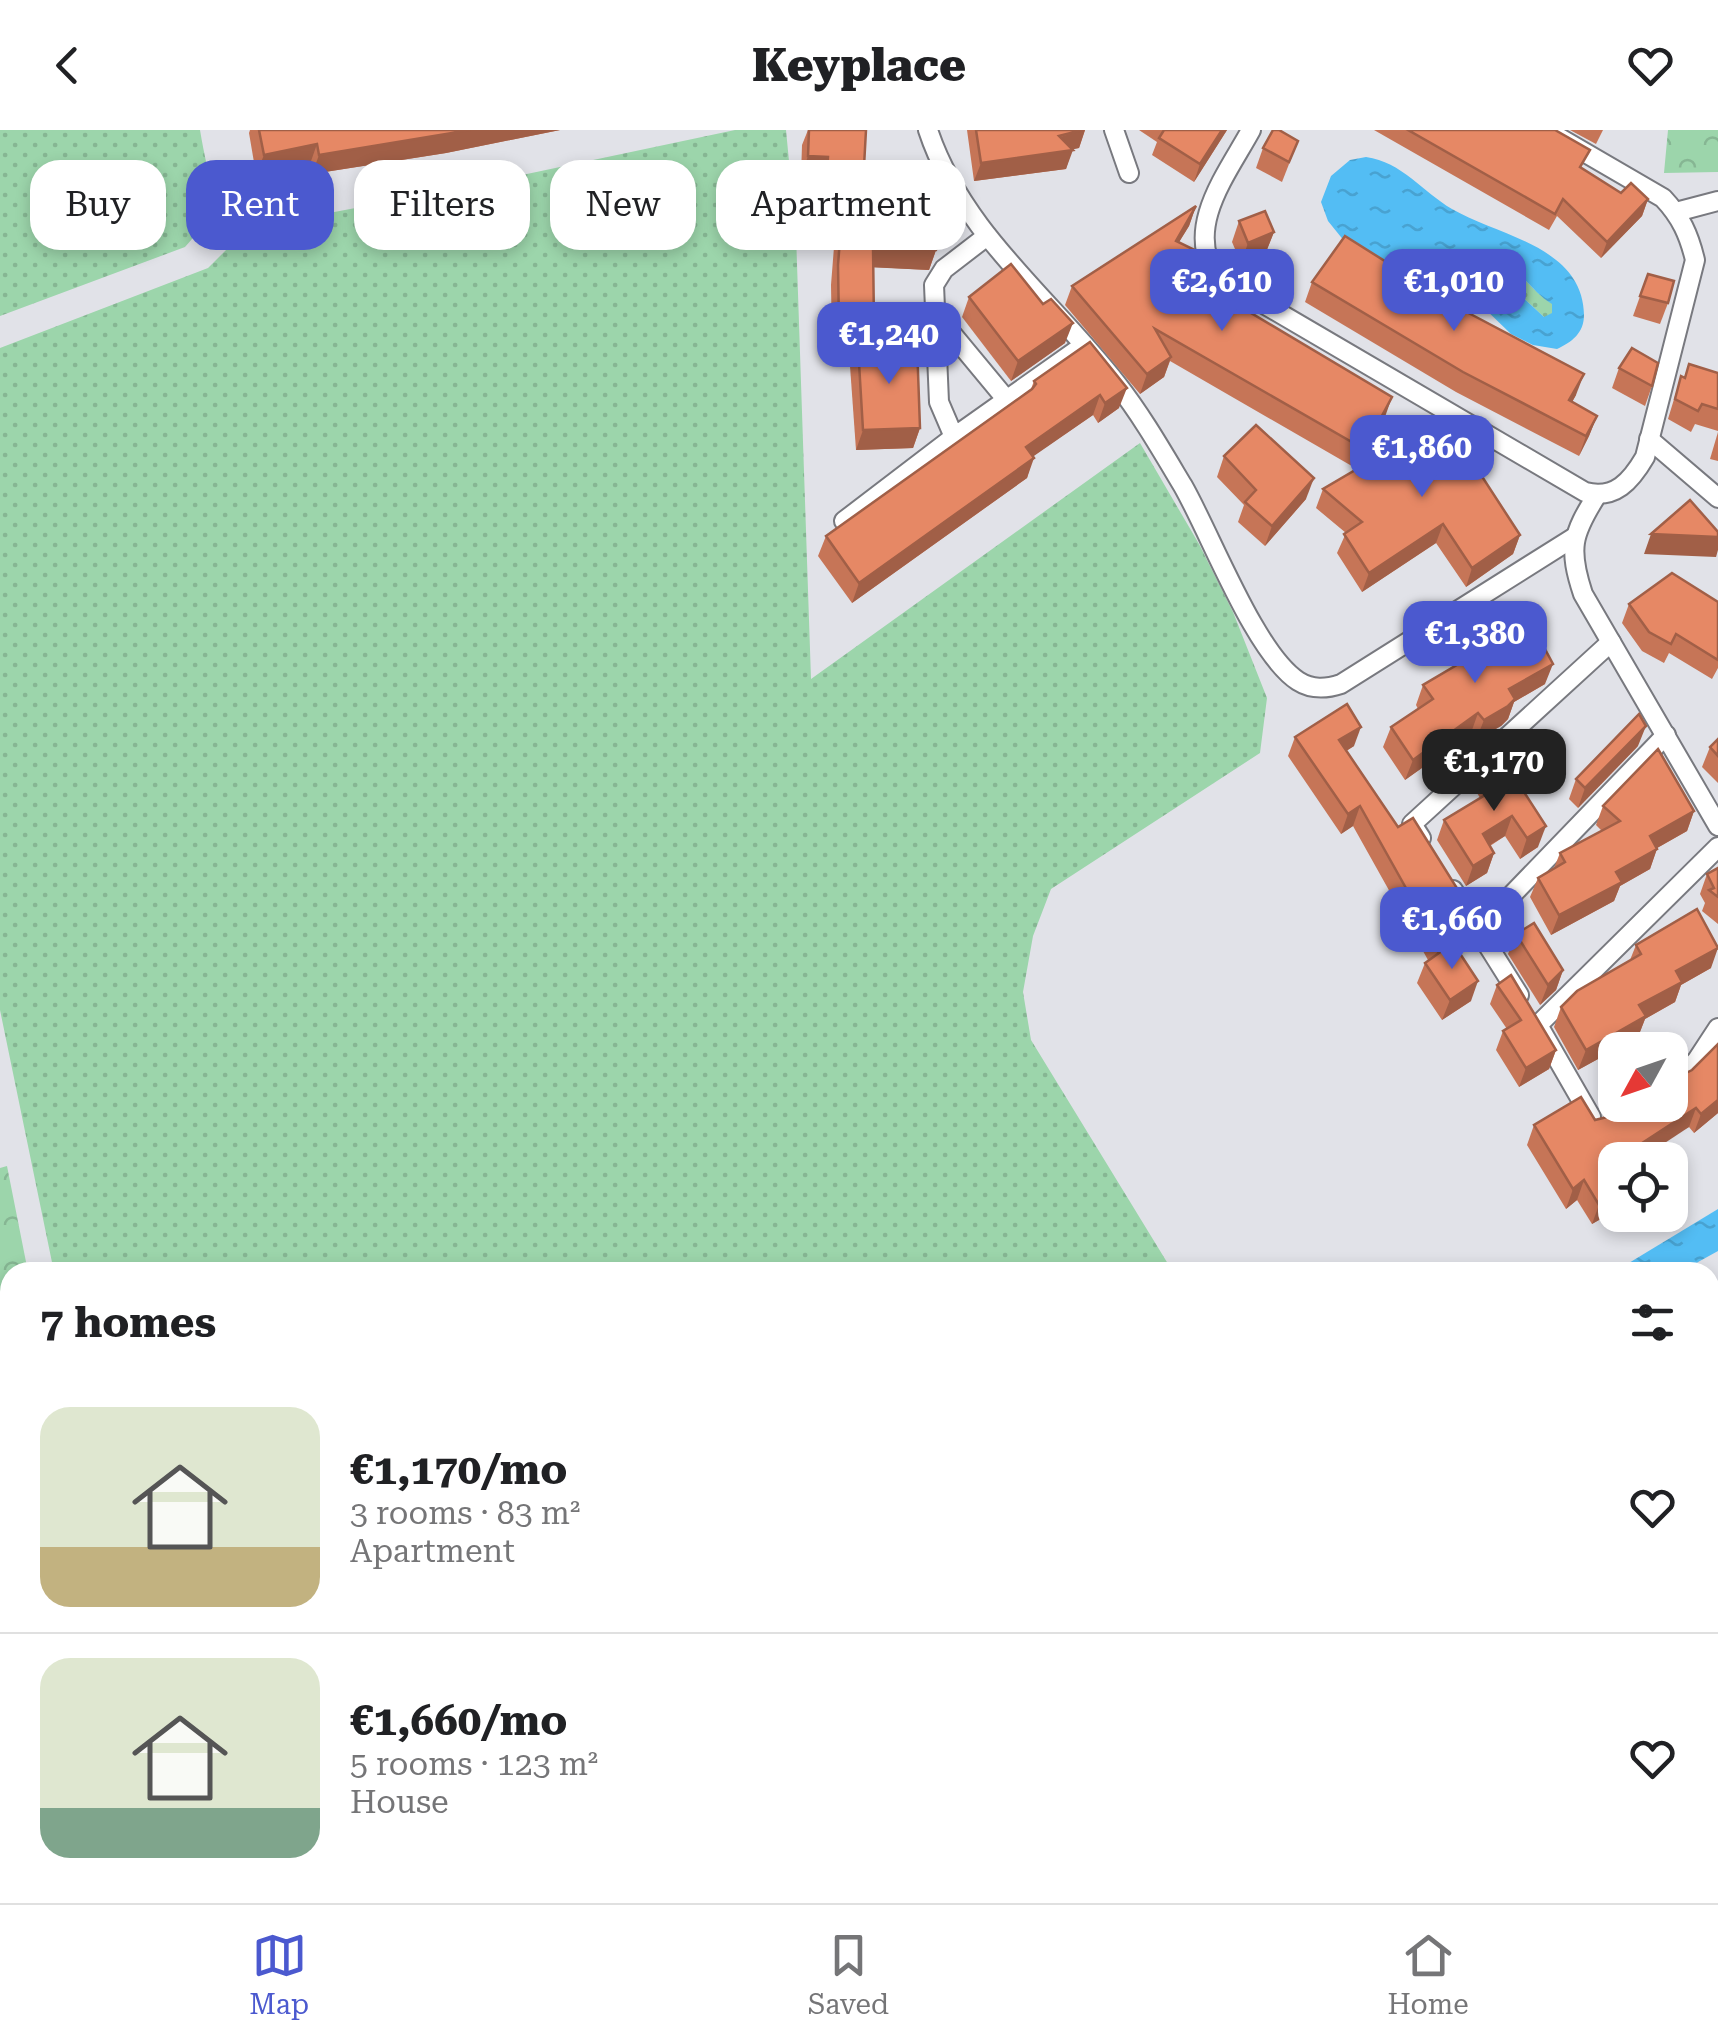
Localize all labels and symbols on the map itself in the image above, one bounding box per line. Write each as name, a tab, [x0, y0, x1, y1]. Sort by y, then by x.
pin: €2,610	[1141, 249, 1303, 334]
pin: €1,010	[1373, 249, 1535, 334]
pin: €1,240	[808, 302, 970, 387]
pin: €1,860	[1341, 415, 1503, 500]
pin: €1,380	[1394, 601, 1556, 686]
pin: €1,170	[1413, 729, 1575, 814]
pin: €1,660	[1371, 887, 1533, 972]
north arrow	[1598, 1032, 1688, 1122]

